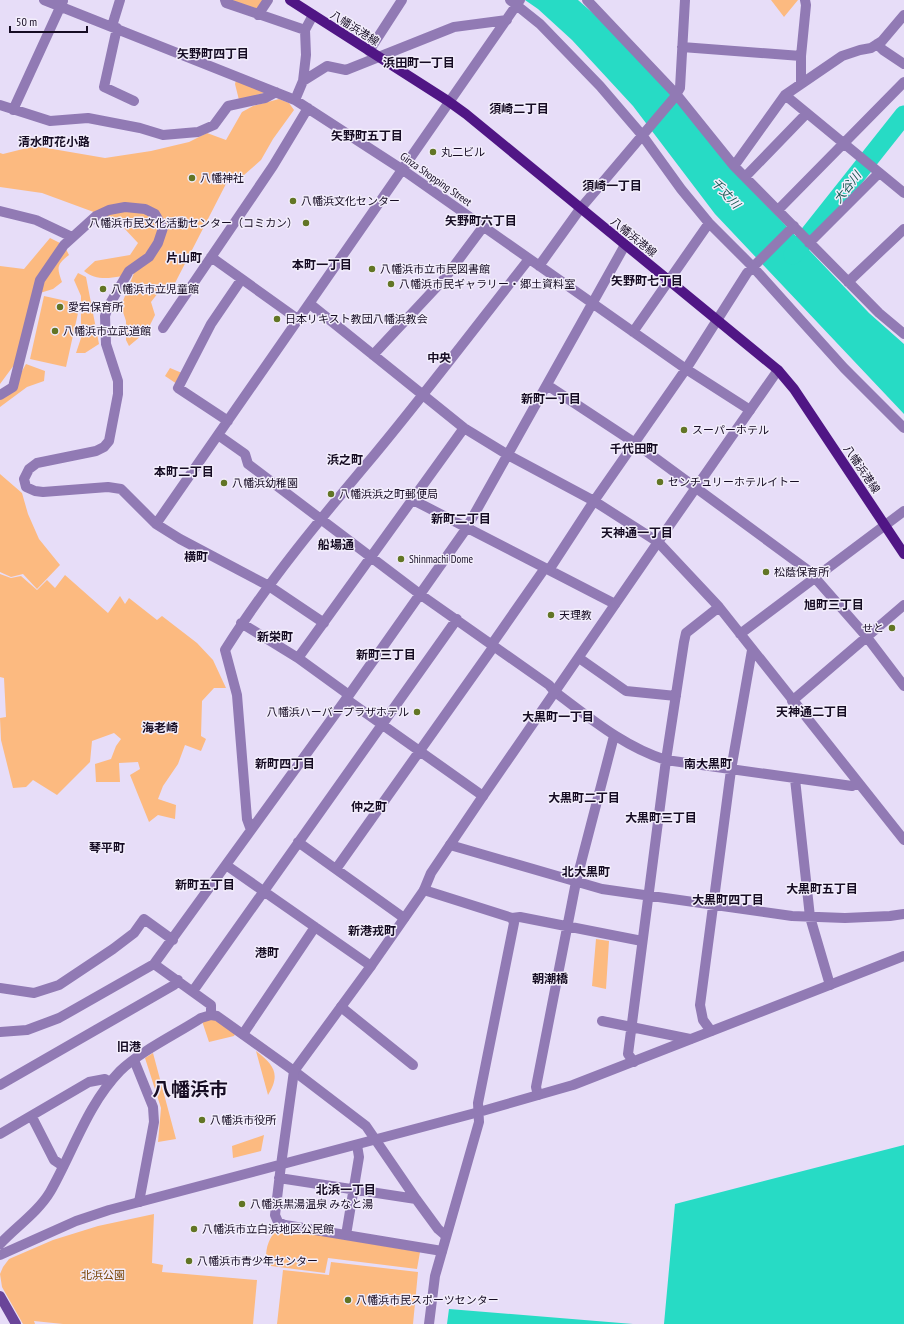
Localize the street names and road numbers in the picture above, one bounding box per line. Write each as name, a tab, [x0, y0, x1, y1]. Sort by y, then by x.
street label: 八幡浜港線	[328, 7, 382, 49]
street label: Ginza Shopping Street	[397, 149, 475, 209]
street label: 八幡浜港線	[608, 214, 660, 260]
street label: 八幡浜港線	[841, 442, 883, 496]

